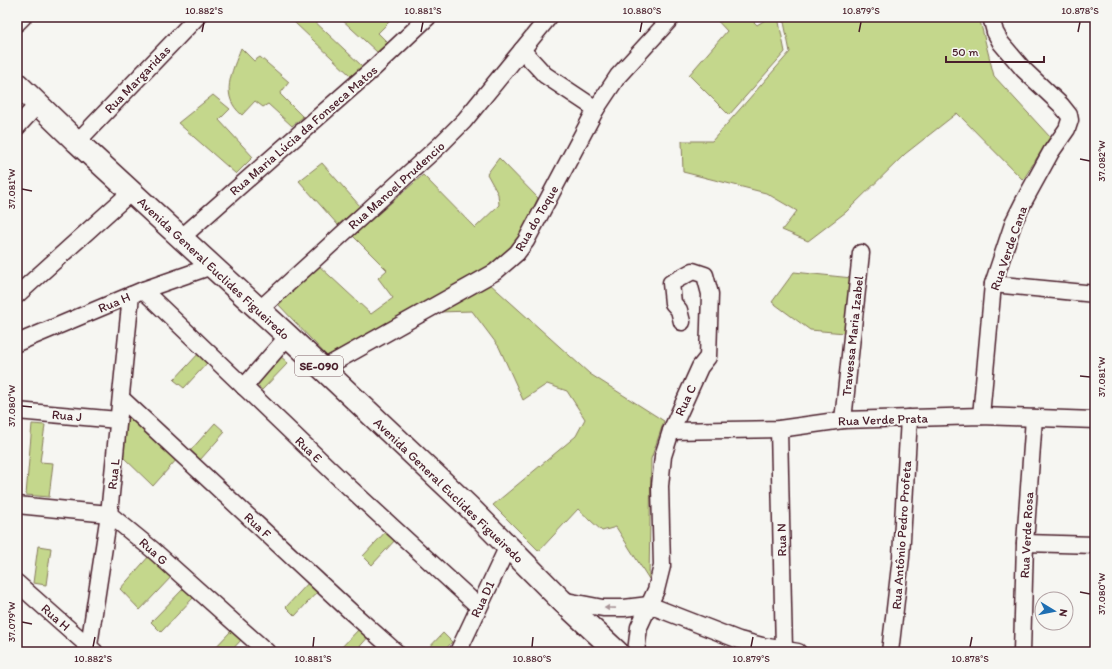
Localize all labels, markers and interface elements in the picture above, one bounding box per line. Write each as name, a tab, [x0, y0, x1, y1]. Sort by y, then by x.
text: 10.882°S	[185, 4, 223, 17]
text: 10.881°S	[404, 4, 442, 17]
text: 10.880°S	[623, 4, 662, 17]
text: 10.879°S	[842, 4, 880, 17]
text: 10.878°S	[1061, 4, 1099, 17]
scale bar	[946, 38, 1044, 64]
street label: Rua Margaridas	[101, 42, 174, 116]
text: 50 m	[952, 45, 978, 59]
street label: Rua Maria Lúcia da Fonseca Matos	[226, 62, 380, 199]
street label: Rua Manoel Prudencio	[345, 138, 448, 233]
text: 37.082°W	[1095, 140, 1108, 182]
text: 37.081°W	[5, 168, 18, 209]
street label: Rua do Toque	[512, 183, 561, 254]
street label: Avenida General Euclides Figueiredo	[135, 194, 293, 343]
street label: Rua Verde Cana	[987, 204, 1030, 292]
street label: Travessa Maria Izabel	[839, 275, 866, 397]
street label: Rua H	[96, 289, 132, 316]
road number: SE-090	[295, 356, 343, 376]
text: 37.081°W	[1095, 356, 1108, 397]
street label: Rua C	[672, 382, 699, 418]
text: 37.080°W	[5, 384, 18, 427]
street label: Rua J	[51, 407, 83, 424]
street label: Rua Verde Prata	[838, 410, 929, 429]
street label: Avenida General Euclides Figueiredo	[371, 415, 527, 566]
street label: Rua E	[292, 433, 325, 466]
street label: Rua L	[104, 457, 123, 490]
street label: Rua Antônio Pedro Profeta	[889, 460, 914, 610]
street label: Rua Verde Rosa	[1017, 491, 1036, 579]
street label: Rua F	[241, 509, 274, 542]
street label: Rua N	[774, 523, 789, 557]
street label: Rua G	[136, 535, 171, 568]
text: 37.080°W	[1095, 572, 1108, 615]
street label: Rua D1	[467, 579, 497, 620]
north arrow	[1034, 591, 1074, 631]
text: 37.079°W	[5, 601, 18, 642]
street label: Rua H	[38, 601, 73, 634]
one-way arrow	[603, 605, 616, 611]
text: N	[1056, 608, 1070, 617]
text: 10.882°S	[74, 652, 112, 665]
text: 10.881°S	[294, 652, 332, 665]
text: 10.880°S	[513, 652, 552, 665]
text: 10.879°S	[732, 652, 770, 665]
text: 10.878°S	[951, 652, 989, 665]

